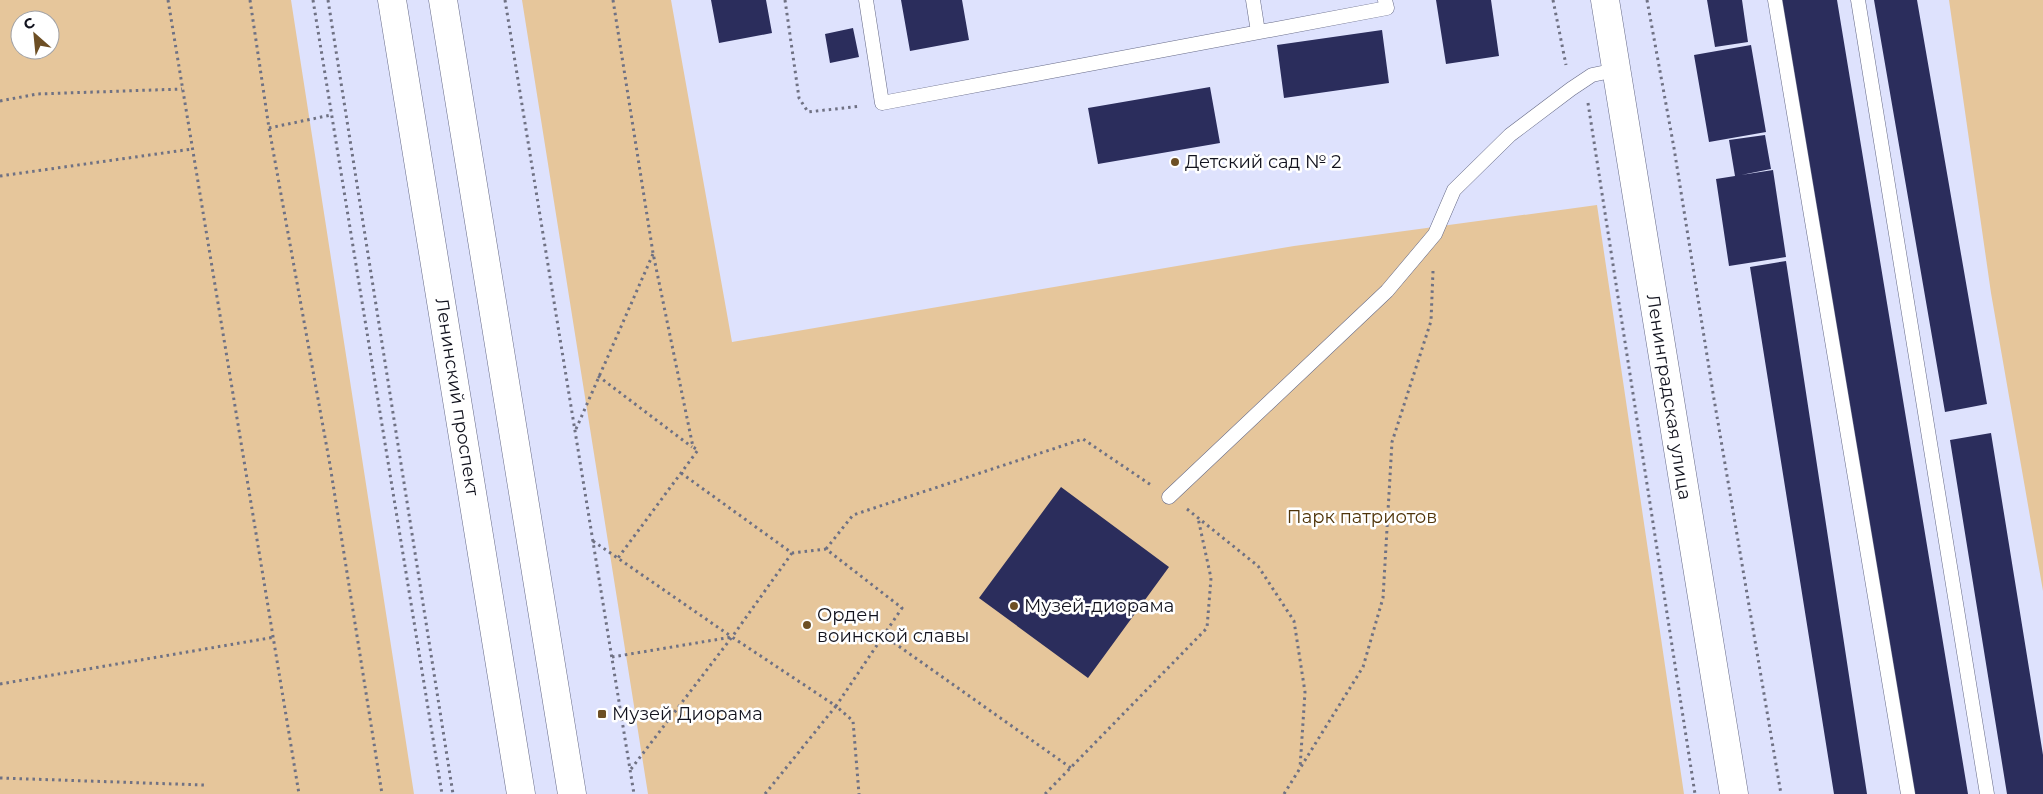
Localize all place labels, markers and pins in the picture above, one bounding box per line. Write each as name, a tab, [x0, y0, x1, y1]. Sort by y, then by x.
place label: Детский сад № 2	[1185, 151, 1342, 173]
marker: Детский сад № 2	[1169, 156, 1181, 168]
place label: Музей-диорама	[1024, 595, 1174, 617]
marker: Музей-диорама	[1008, 600, 1020, 612]
place label: Орден воинской славы	[817, 604, 970, 647]
marker: Орден воинской славы	[801, 619, 813, 631]
place label: Музей Диорама	[612, 703, 763, 725]
marker: Музей Диорама	[596, 708, 608, 720]

